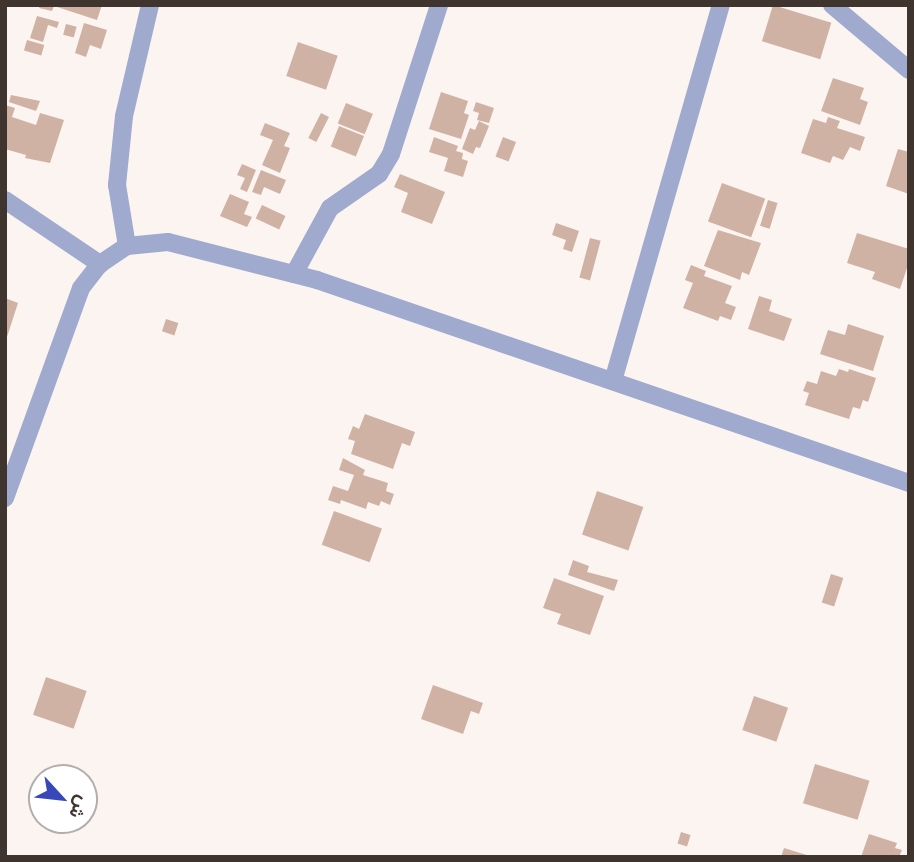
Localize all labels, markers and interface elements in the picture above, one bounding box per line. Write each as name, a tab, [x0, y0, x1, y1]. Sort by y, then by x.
north arrow	[28, 764, 98, 834]
text: ش	[63, 792, 97, 824]

